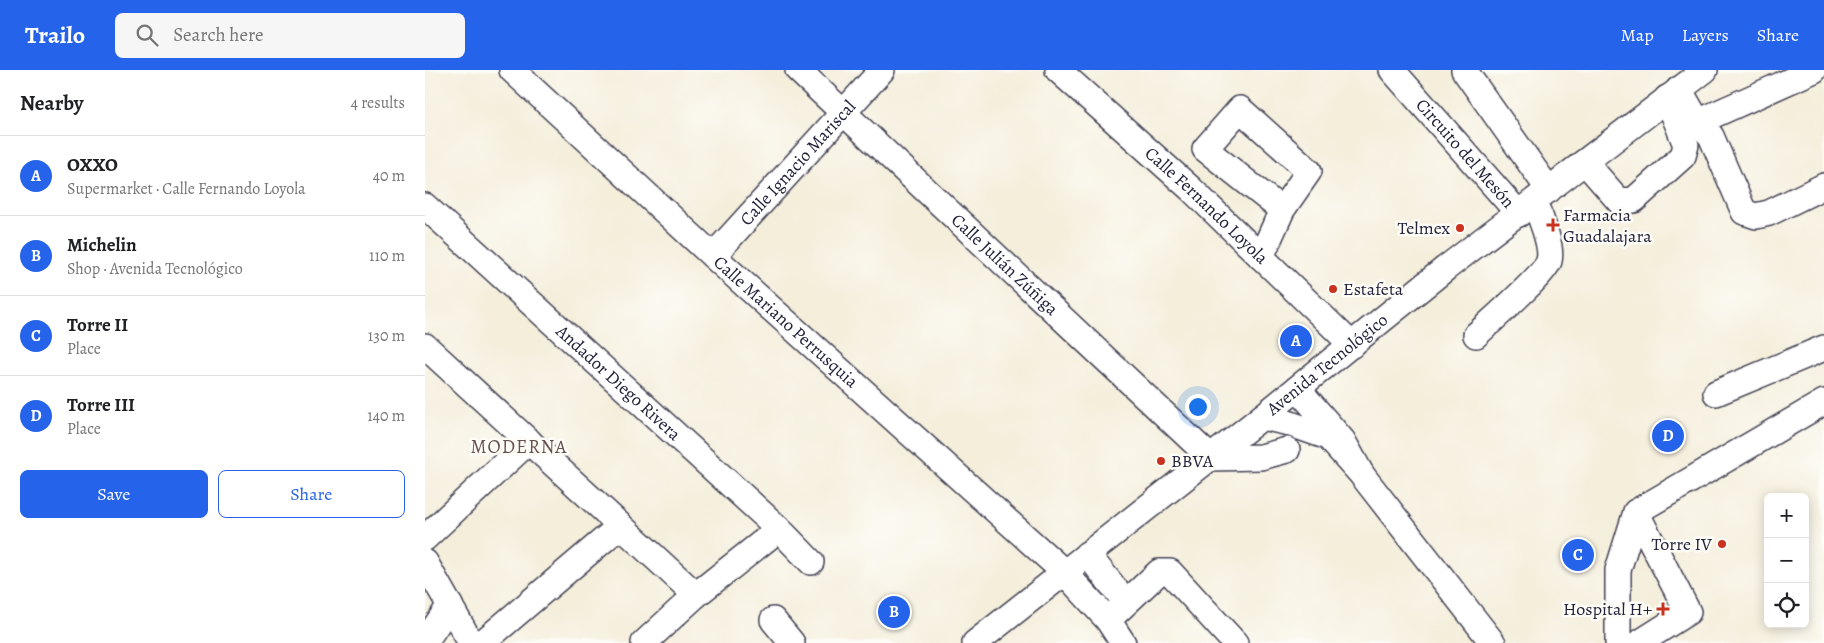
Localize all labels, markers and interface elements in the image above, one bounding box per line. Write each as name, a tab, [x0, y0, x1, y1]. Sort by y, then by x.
search box	[115, 13, 465, 58]
text: Trailo	[25, 19, 85, 51]
icon: search	[133, 21, 161, 49]
text: Search here	[173, 22, 264, 48]
text: Map	[1621, 23, 1654, 47]
text: Layers	[1682, 23, 1729, 47]
text: Share	[1757, 23, 1799, 47]
text: Nearby	[20, 89, 83, 117]
text: 4 results	[351, 92, 405, 114]
street label: Circuito del Mesón	[1411, 93, 1520, 213]
street label: Calle Ignacio Mariscal	[734, 94, 861, 231]
street label: Calle Fernando Loyola	[1140, 141, 1274, 270]
text: OXXO	[67, 152, 118, 178]
text: A	[31, 165, 41, 187]
text: 40 m	[373, 165, 405, 187]
text: Supermarket · Calle Fernando Loyola	[67, 178, 306, 200]
place label: Farmacia Guadalajara	[1563, 203, 1652, 248]
street label: Calle Julián Zúñiga	[946, 208, 1064, 321]
place label: Telmex	[1398, 216, 1450, 240]
marker: Farmacia Guadalajara	[1547, 219, 1559, 231]
marker: Telmex	[1454, 222, 1466, 234]
text: Michelin	[67, 232, 137, 258]
text: B	[31, 245, 41, 267]
text: 110 m	[369, 245, 405, 267]
street label: Calle Mariano Perrusquia	[708, 250, 864, 394]
text: Shop · Avenida Tecnológico	[67, 258, 243, 280]
place label: Estafeta	[1343, 277, 1404, 301]
marker: Estafeta	[1327, 283, 1339, 295]
street label: Avenida Tecnológico	[1263, 309, 1393, 419]
text: Torre II	[67, 312, 128, 338]
street label: Andador Diego Rivera	[550, 319, 687, 446]
pin: A	[1280, 322, 1312, 360]
text: C	[31, 325, 41, 347]
text: 130 m	[368, 325, 405, 347]
text: Place	[67, 338, 101, 360]
text: Torre III	[67, 392, 135, 418]
your location	[1185, 394, 1211, 420]
text: D	[30, 405, 42, 427]
text: 140 m	[367, 405, 405, 427]
pin: D	[1652, 417, 1684, 455]
text: Place	[67, 418, 101, 440]
district label: MODERNA	[471, 434, 567, 460]
place label: BBVA	[1171, 449, 1214, 473]
marker: BBVA	[1155, 455, 1167, 467]
button: Save	[20, 470, 208, 518]
button: Share	[218, 470, 405, 518]
map controls	[1764, 493, 1809, 628]
button: +	[1764, 493, 1809, 538]
place label: Torre IV	[1652, 532, 1712, 556]
pin: C	[1562, 536, 1594, 574]
marker: Torre IV	[1716, 538, 1728, 550]
button: −	[1764, 538, 1809, 583]
button: locate	[1764, 583, 1809, 628]
pin: B	[878, 593, 910, 631]
place label: Hospital H+	[1563, 597, 1652, 621]
marker: Hospital H+	[1656, 602, 1670, 616]

